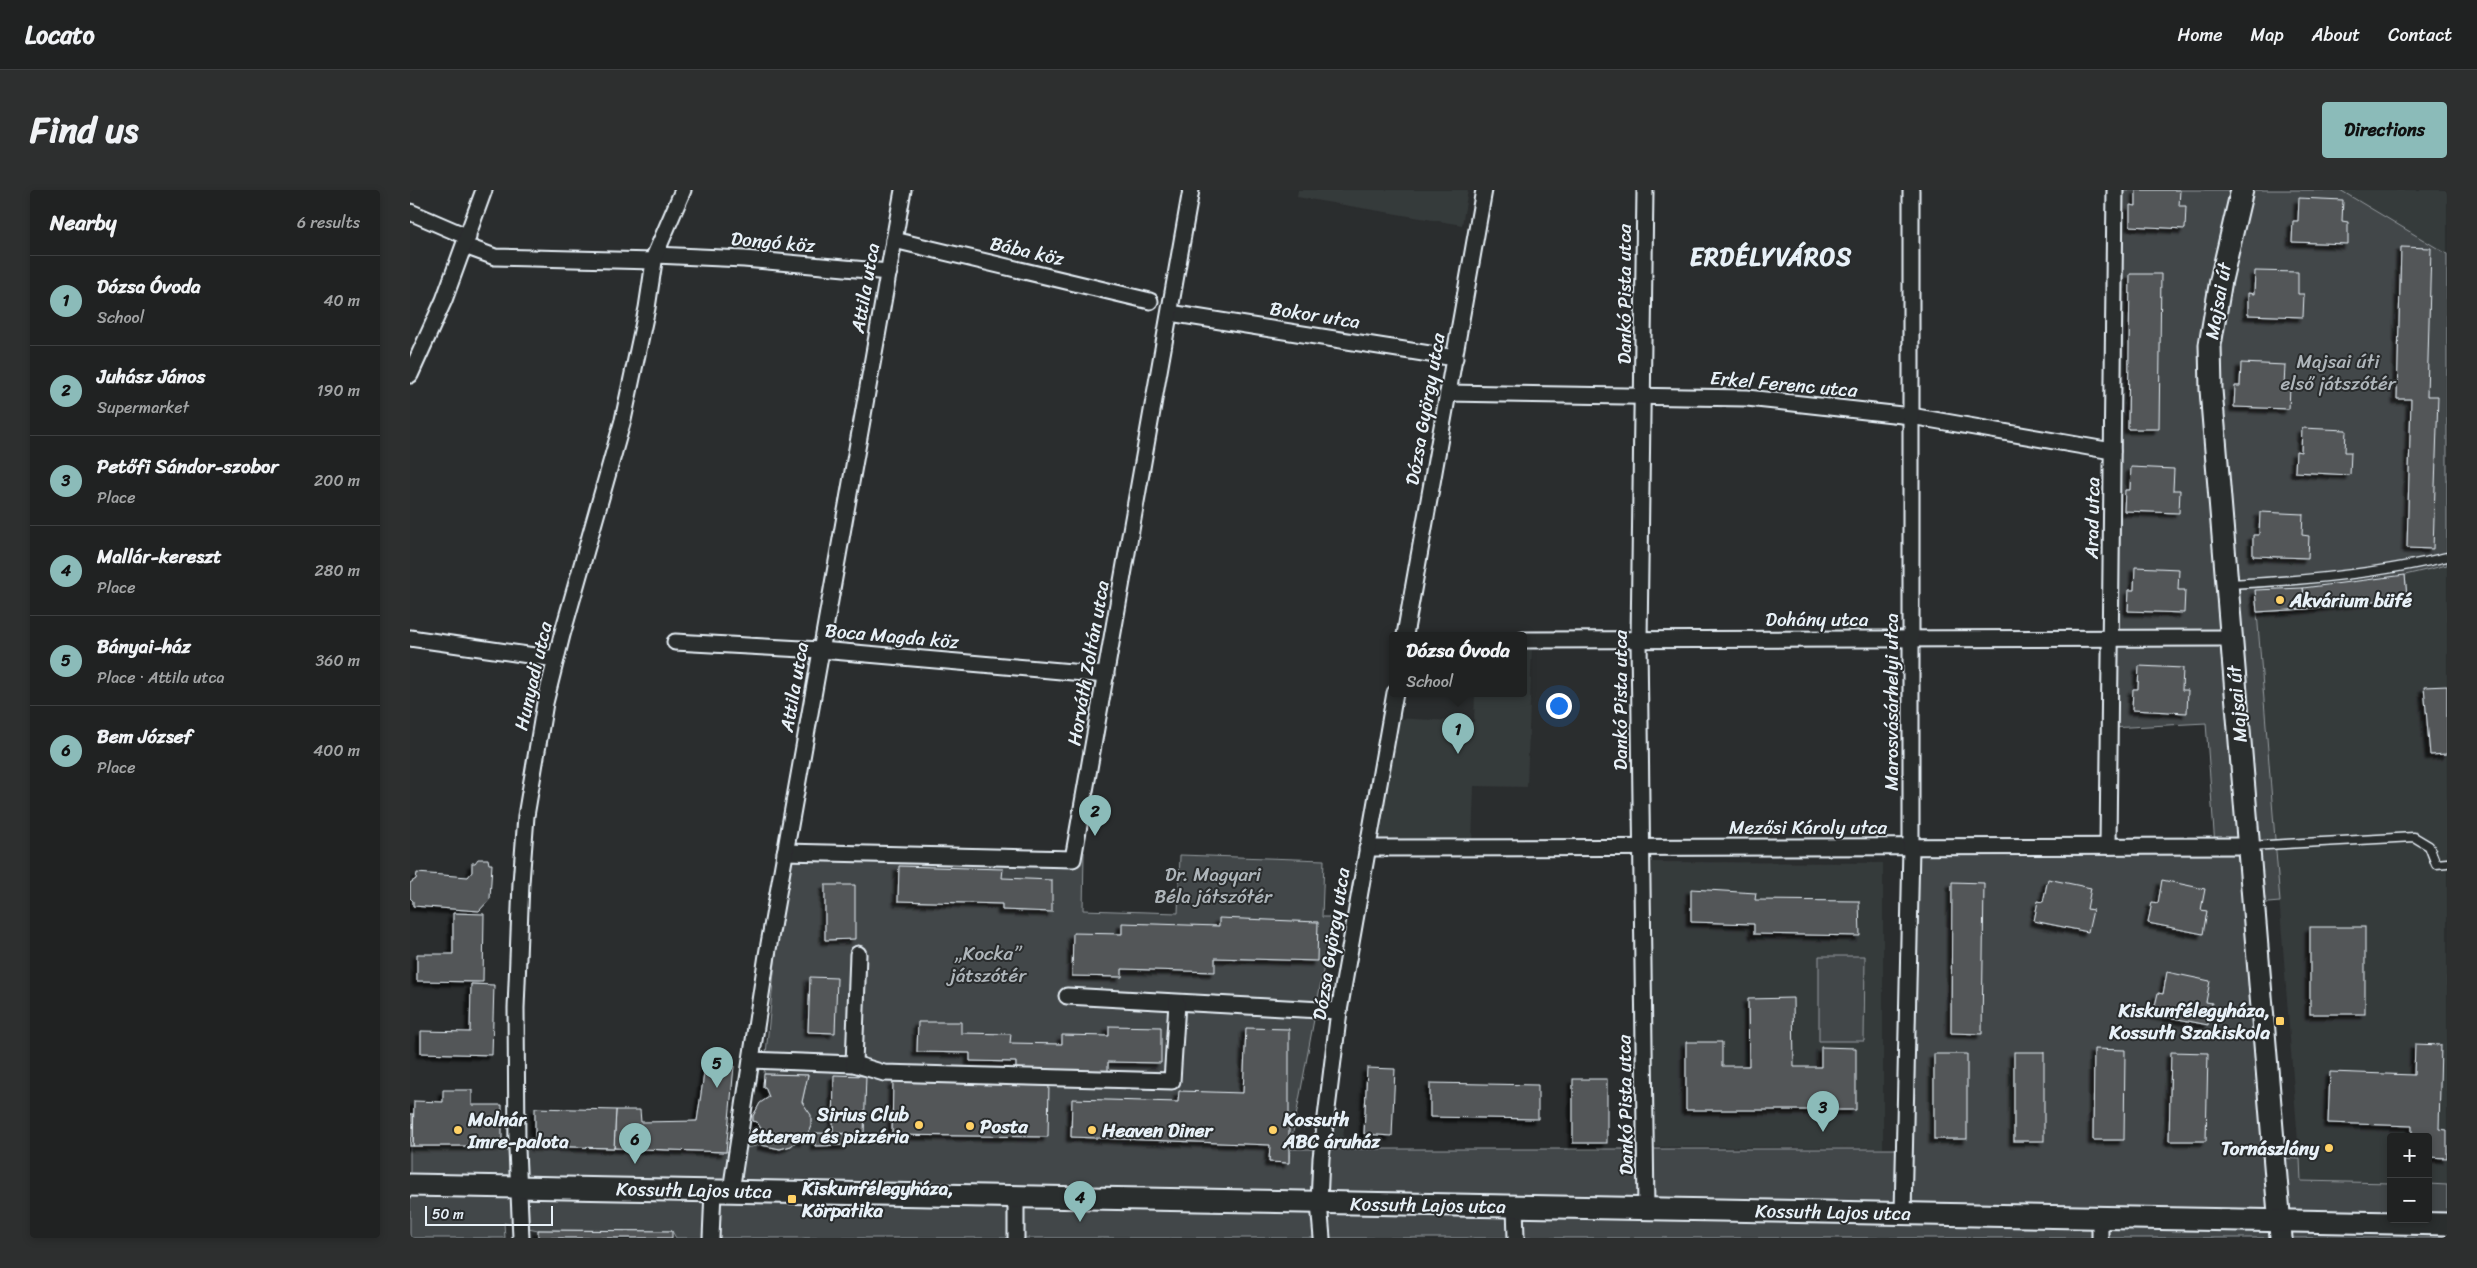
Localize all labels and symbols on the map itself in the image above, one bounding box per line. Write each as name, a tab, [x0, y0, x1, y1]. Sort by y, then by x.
street label: Dongó köz	[730, 222, 817, 262]
street label: Dankó Pista utca	[1608, 223, 1641, 364]
street label: Bába köz	[987, 226, 1068, 276]
district label: ERDÉLYVÁROS	[1690, 236, 1852, 278]
street label: Attila utca	[841, 240, 889, 337]
street label: Majsai út	[2195, 259, 2241, 342]
street label: Bokor utca	[1267, 292, 1363, 338]
street label: Dózsa György utca	[1395, 330, 1455, 488]
park label: Majsai úti első játszótér	[2280, 345, 2397, 400]
street label: Erkel Ferenc utca	[1709, 361, 1860, 407]
street label: Arad utca	[2075, 476, 2109, 560]
street label: Horváth Zoltán utca	[1057, 577, 1119, 748]
place label: Akvárium büfé	[2289, 584, 2412, 617]
marker: Akvárium büfé	[2274, 594, 2286, 606]
street label: Dohány utca	[1766, 603, 1869, 636]
street label: Marosvásárhelyi utca	[1875, 613, 1908, 791]
street label: Boca Magda köz	[824, 614, 961, 658]
street label: Hunyadi utca	[504, 618, 562, 734]
street label: Dankó Pista utca	[1604, 629, 1637, 770]
street label: Attila utca	[770, 639, 818, 736]
street label: Majsai út	[2217, 663, 2257, 744]
your location	[1546, 693, 1572, 719]
pin: 1	[1442, 713, 1474, 754]
pin: 2	[1079, 795, 1111, 836]
street label: Mezősi Károly utca	[1729, 811, 1888, 844]
park label: Dr. Magyari Béla játszótér	[1154, 858, 1273, 913]
street label: Dózsa György utca	[1303, 865, 1359, 1023]
park label: „Kocka” játszótér	[946, 937, 1027, 992]
place label: Kiskunfélegyháza, Kossuth Szakiskola	[2108, 994, 2270, 1049]
marker: Kiskunfélegyháza, Kossuth Szakiskola	[2274, 1015, 2286, 1027]
street label: Dankó Pista utca	[1607, 1034, 1643, 1175]
pin: 5	[701, 1047, 733, 1088]
pin: 3	[1807, 1091, 1839, 1132]
place label: Sirius Club étterem és pizzéria	[748, 1098, 910, 1153]
place label: Molnár Imre-palota	[467, 1103, 569, 1158]
place label: Kossuth ABC áruház	[1282, 1103, 1381, 1158]
place label: Posta	[980, 1110, 1028, 1143]
place label: Heaven Diner	[1101, 1114, 1215, 1147]
marker: Sirius Club étterem és pizzéria	[913, 1119, 925, 1131]
marker: Posta	[964, 1120, 976, 1132]
pin: 6	[619, 1123, 651, 1164]
marker: Molnár Imre-palota	[452, 1124, 464, 1136]
marker: Heaven Diner	[1086, 1124, 1098, 1136]
marker: Kossuth ABC áruház	[1267, 1124, 1279, 1136]
place label: Tornászlány	[2221, 1132, 2320, 1165]
marker: Tornászlány	[2323, 1142, 2335, 1154]
street label: Kossuth Lajos utca	[616, 1172, 773, 1208]
place label: Kiskunfélegyháza, Körpatika	[801, 1172, 954, 1227]
pin: 4	[1064, 1181, 1096, 1222]
street label: Kossuth Lajos utca	[1350, 1187, 1507, 1223]
marker: Kiskunfélegyháza, Körpatika	[786, 1193, 798, 1205]
street label: Kossuth Lajos utca	[1755, 1194, 1912, 1230]
scale bar	[425, 1203, 552, 1226]

